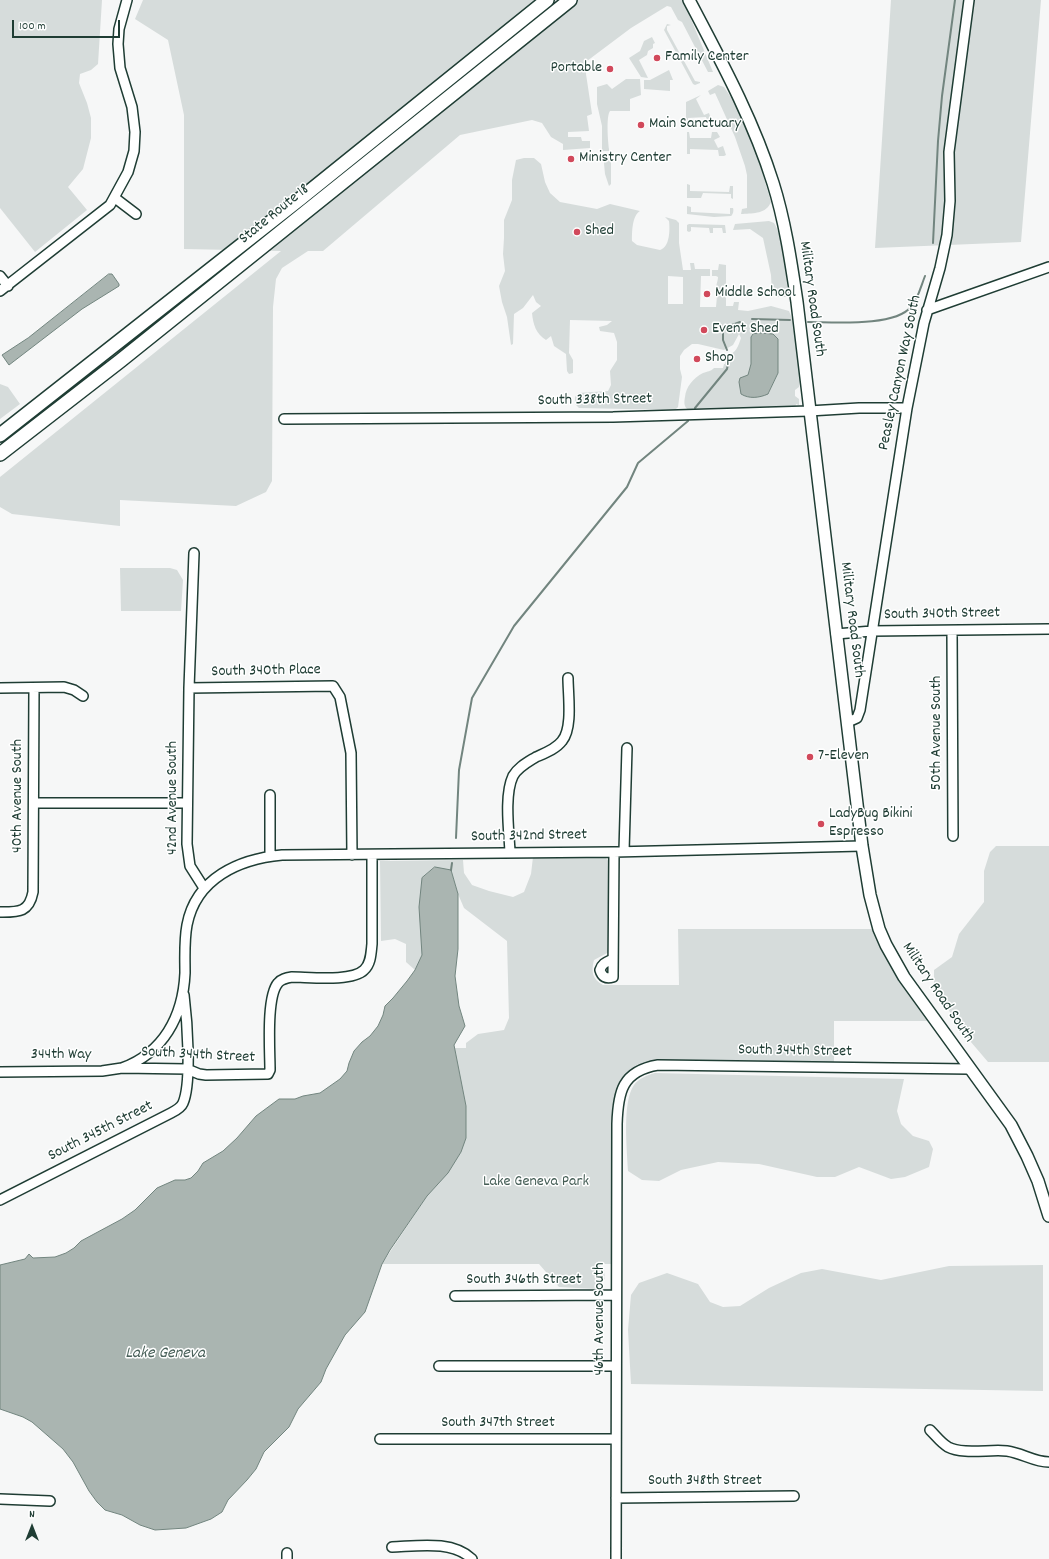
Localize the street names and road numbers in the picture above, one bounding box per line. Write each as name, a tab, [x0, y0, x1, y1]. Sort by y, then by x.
street label: State Route 18	[236, 181, 314, 249]
street label: Military Road South	[793, 240, 829, 358]
street label: Peasley Canyon Way South	[875, 294, 927, 452]
street label: South 338th Street	[538, 390, 652, 412]
street label: Military Road South	[834, 561, 868, 679]
street label: South 340th Street	[884, 604, 1000, 626]
street label: South 340th Place	[211, 661, 321, 683]
street label: 50th Avenue South	[928, 676, 948, 790]
street label: 40th Avenue South	[9, 739, 29, 853]
street label: 42nd Avenue South	[164, 741, 184, 855]
street label: South 342nd Street	[471, 826, 587, 848]
street label: Military Road South	[896, 939, 978, 1047]
street label: South 344th Street	[738, 1041, 852, 1063]
street label: South 344th Street	[141, 1043, 255, 1069]
street label: 344th Way	[31, 1046, 91, 1066]
street label: South 345th Street	[45, 1097, 157, 1167]
street label: 46th Avenue South	[591, 1262, 611, 1376]
street label: South 346th Street	[466, 1271, 582, 1291]
street label: South 347th Street	[441, 1414, 555, 1434]
street label: South 348th Street	[648, 1472, 762, 1492]

